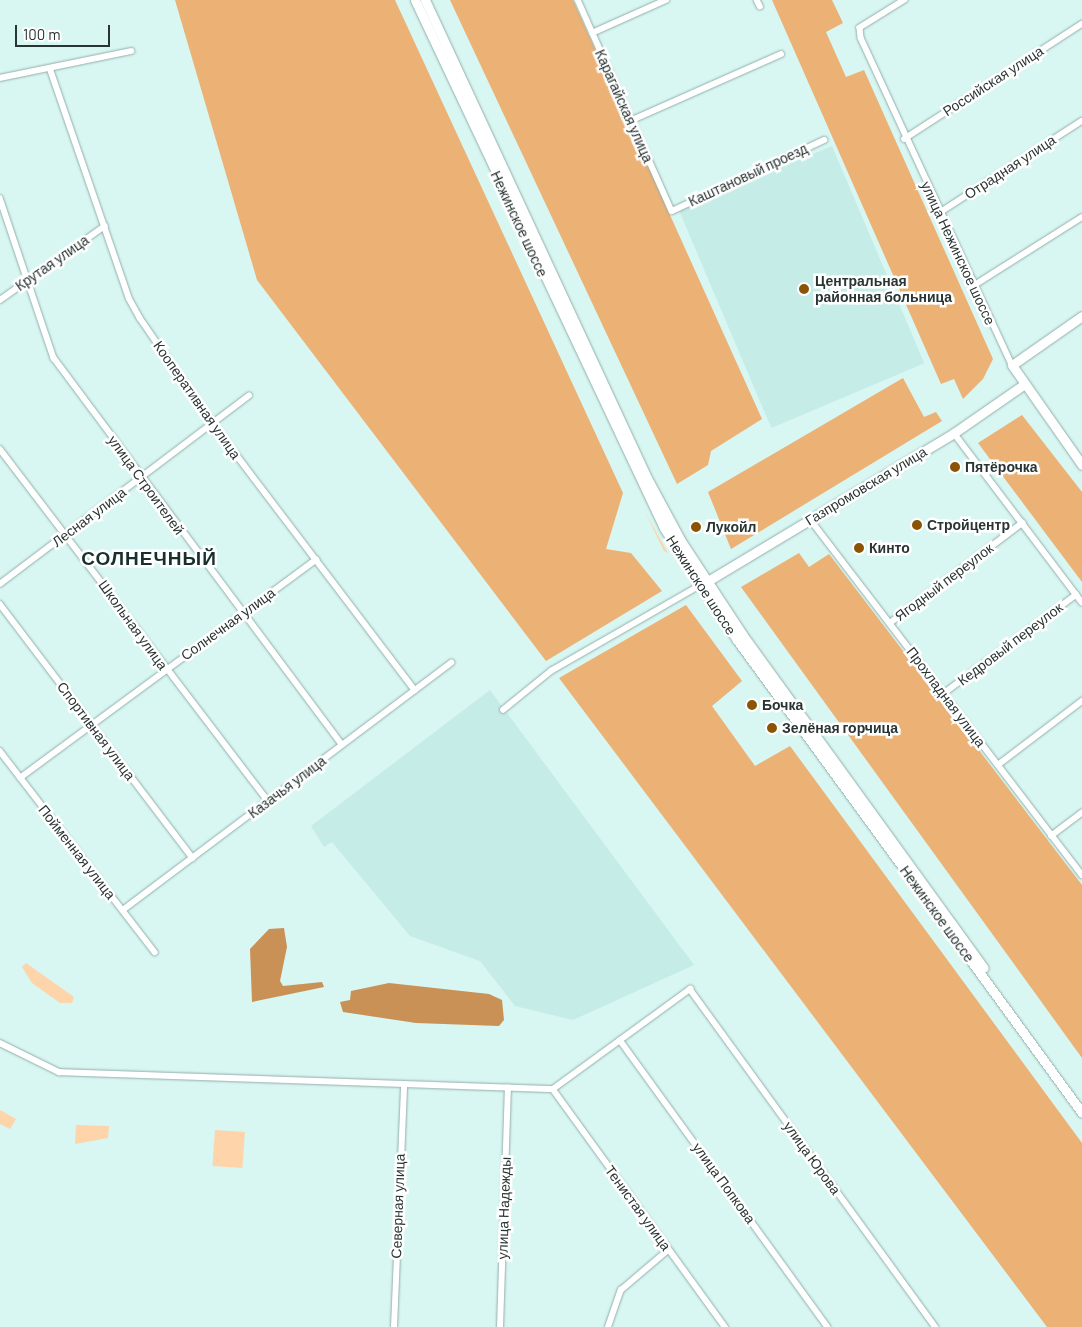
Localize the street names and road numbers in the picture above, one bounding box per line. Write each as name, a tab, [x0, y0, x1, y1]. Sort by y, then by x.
street label: Российская улица	[940, 42, 1046, 120]
street label: Карагайская улица	[592, 47, 656, 165]
street label: Отрадная улица	[961, 131, 1059, 203]
street label: Каштановый проезд	[686, 140, 810, 210]
street label: Нежинское шоссе	[487, 168, 551, 280]
street label: улица Нежинское шоссе	[917, 179, 999, 327]
street label: Крутая улица	[12, 232, 92, 294]
street label: Кооперативная улица	[150, 338, 244, 462]
street label: улица Строителей	[104, 432, 188, 538]
street label: Газпромовская улица	[802, 443, 930, 529]
street label: Лесная улица	[49, 484, 129, 550]
street label: Нежинское шоссе	[663, 532, 739, 638]
street label: Ягодный переулок	[892, 540, 996, 624]
street label: Школьная улица	[95, 577, 171, 673]
street label: Солнечная улица	[178, 584, 278, 664]
street label: Кедровый переулок	[954, 599, 1066, 689]
street label: Прохладная улица	[903, 644, 989, 750]
street label: Спортивная улица	[53, 678, 139, 784]
street label: Казачья улица	[245, 752, 329, 822]
street label: Пойменная улица	[35, 801, 119, 903]
street label: Нежинское шоссе	[896, 862, 978, 966]
street label: улица Юрова	[780, 1118, 844, 1198]
street label: улица Попкова	[689, 1139, 759, 1227]
street label: Северная улица	[388, 1153, 408, 1259]
street label: улица Надежды	[494, 1156, 514, 1260]
street label: Тенистая улица	[602, 1162, 674, 1254]

